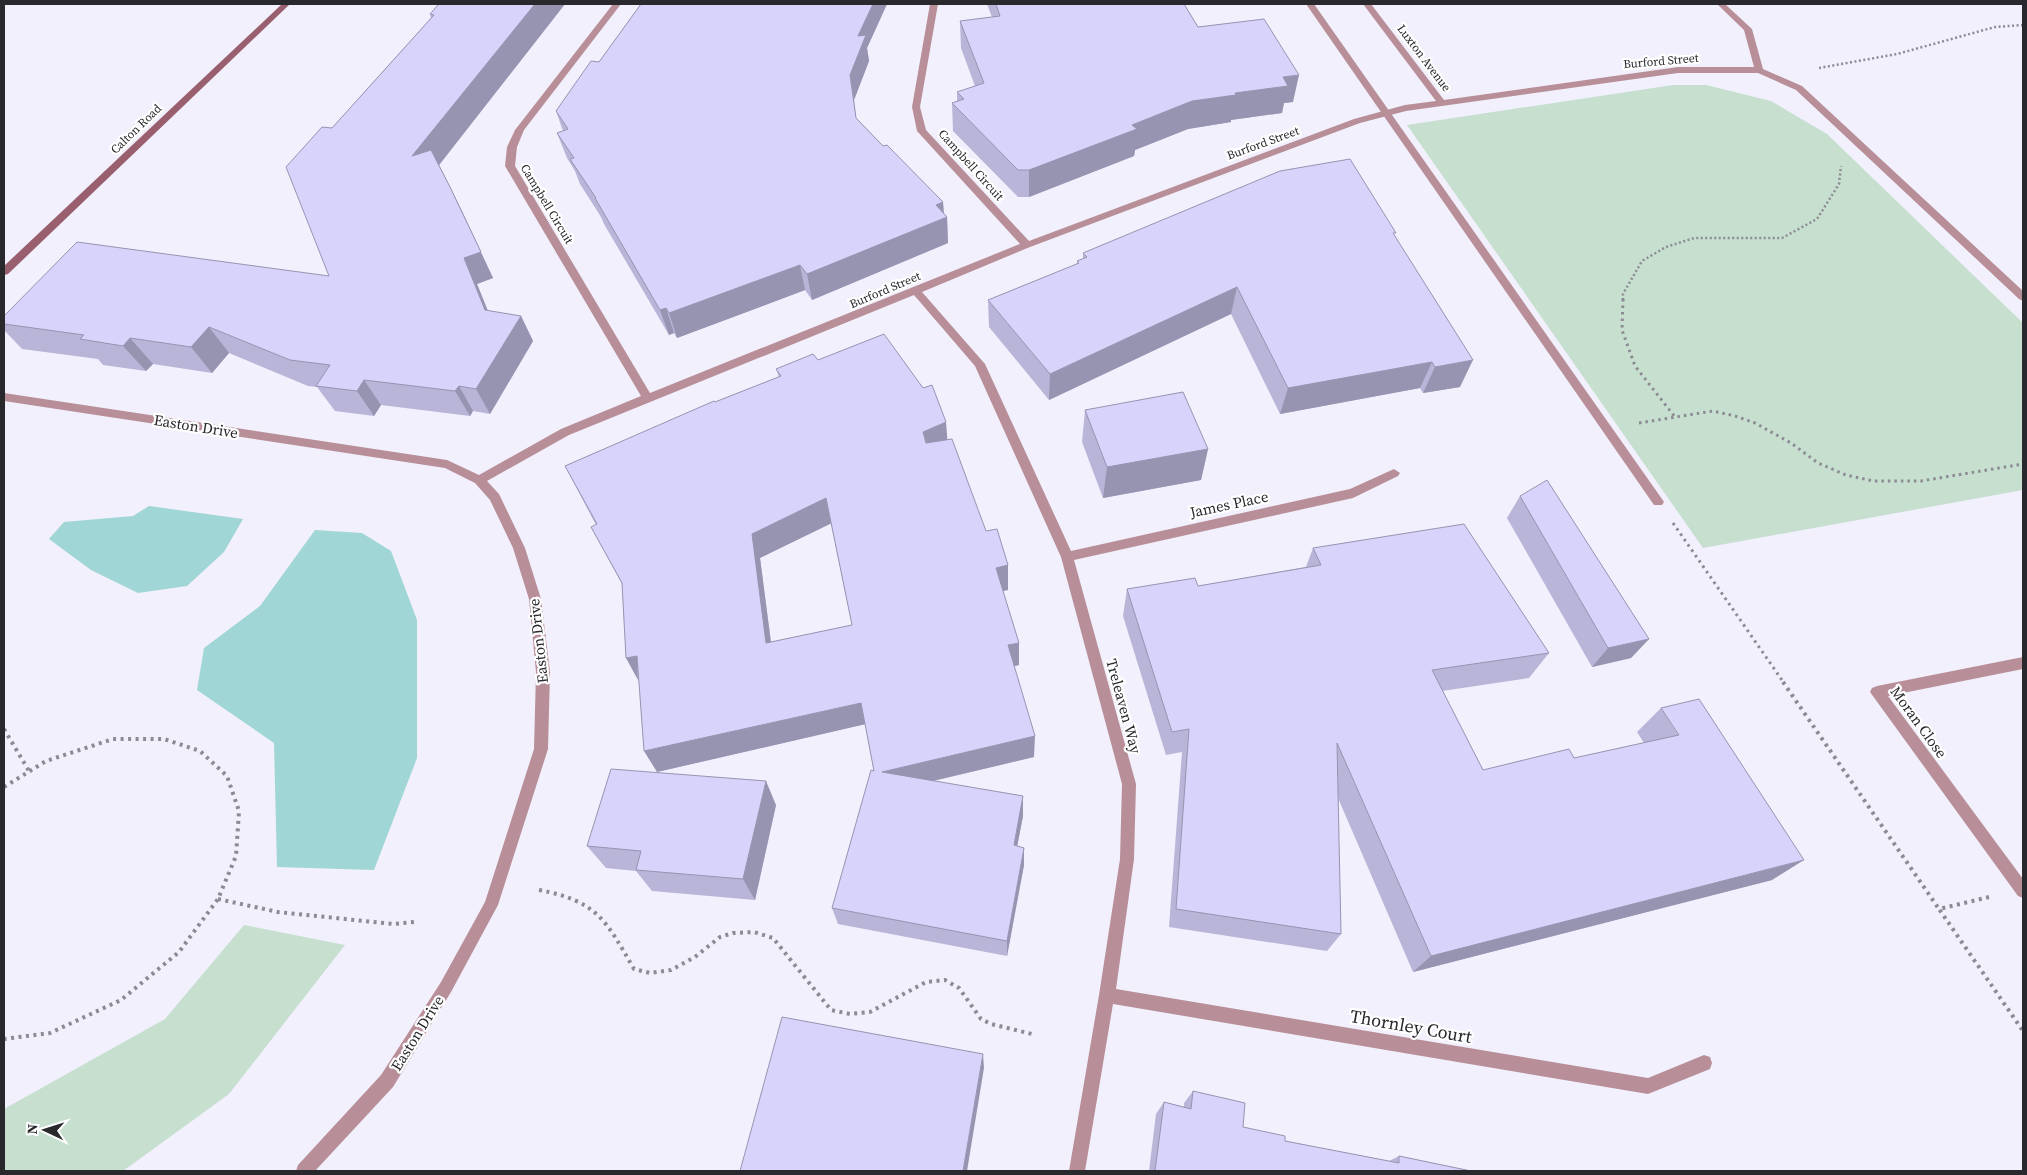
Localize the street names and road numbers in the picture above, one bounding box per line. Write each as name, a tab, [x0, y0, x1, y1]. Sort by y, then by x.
street label: Luxton Avenue	[1394, 21, 1454, 95]
street label: Burford Street	[1623, 50, 1699, 72]
street label: Calton Road	[107, 101, 165, 157]
street label: Burford Street	[1225, 123, 1301, 163]
street label: Campbell Circuit	[935, 126, 1007, 204]
street label: Campbell Circuit	[517, 161, 577, 247]
street label: Burford Street	[847, 268, 923, 312]
street label: Easton Drive	[152, 409, 240, 443]
street label: James Place	[1187, 485, 1271, 523]
street label: Easton Drive	[523, 597, 553, 684]
street label: Treleaven Way	[1101, 656, 1147, 756]
street label: Moran Close	[1886, 682, 1952, 762]
street label: Easton Drive	[386, 991, 449, 1075]
street label: Thornley Court	[1348, 1003, 1474, 1049]

